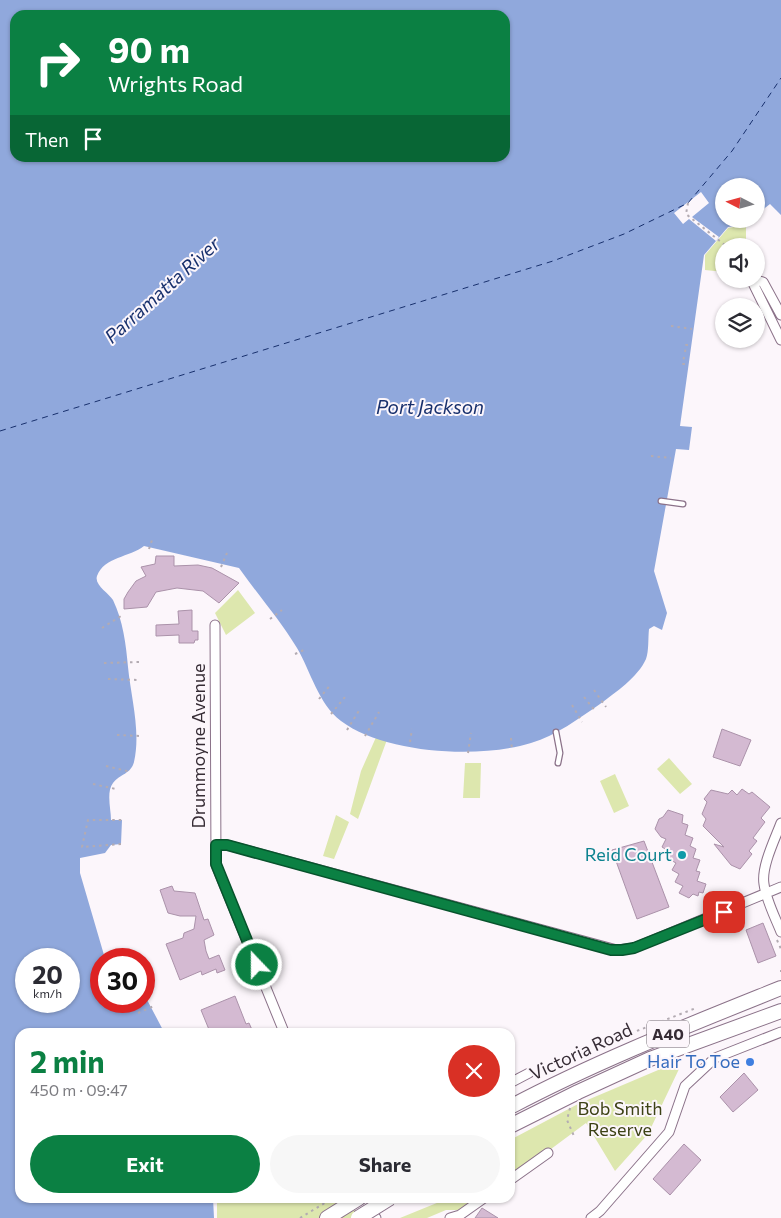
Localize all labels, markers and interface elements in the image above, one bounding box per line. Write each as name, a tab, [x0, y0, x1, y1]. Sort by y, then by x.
text: 90 m	[108, 27, 190, 70]
icon: right	[25, 30, 90, 95]
text: Wrights Road	[108, 70, 243, 97]
icon: arrive	[79, 125, 107, 153]
text: Then	[25, 128, 69, 151]
north arrow	[715, 178, 765, 228]
map controls	[715, 178, 765, 348]
water label: Parramatta River	[99, 231, 225, 347]
button: sound	[715, 238, 765, 288]
button: layers	[715, 298, 765, 348]
water label: Port Jackson	[376, 395, 484, 418]
street label: Drummoyne Avenue	[187, 664, 209, 828]
place label: Reid Court	[585, 843, 672, 865]
marker: Reid Court	[676, 849, 688, 861]
pin	[703, 891, 745, 933]
icon: arrive	[710, 898, 738, 926]
position arrow	[230, 938, 282, 990]
speed limit sign: 30	[90, 948, 155, 1013]
text: 20	[32, 959, 63, 989]
text: km/h	[33, 986, 62, 1000]
street label: Victoria Road	[526, 1018, 635, 1084]
road number: A40	[647, 1021, 689, 1048]
text: 2 min	[30, 1042, 105, 1079]
button: close	[448, 1045, 500, 1097]
place label: Hair To Toe	[647, 1050, 740, 1072]
marker: Hair To Toe	[744, 1056, 756, 1068]
text: 450 m · 09:47	[30, 1080, 128, 1099]
park label: Bob Smith Reserve	[577, 1097, 663, 1140]
button: Exit	[30, 1135, 260, 1193]
button: Share	[270, 1135, 500, 1193]

